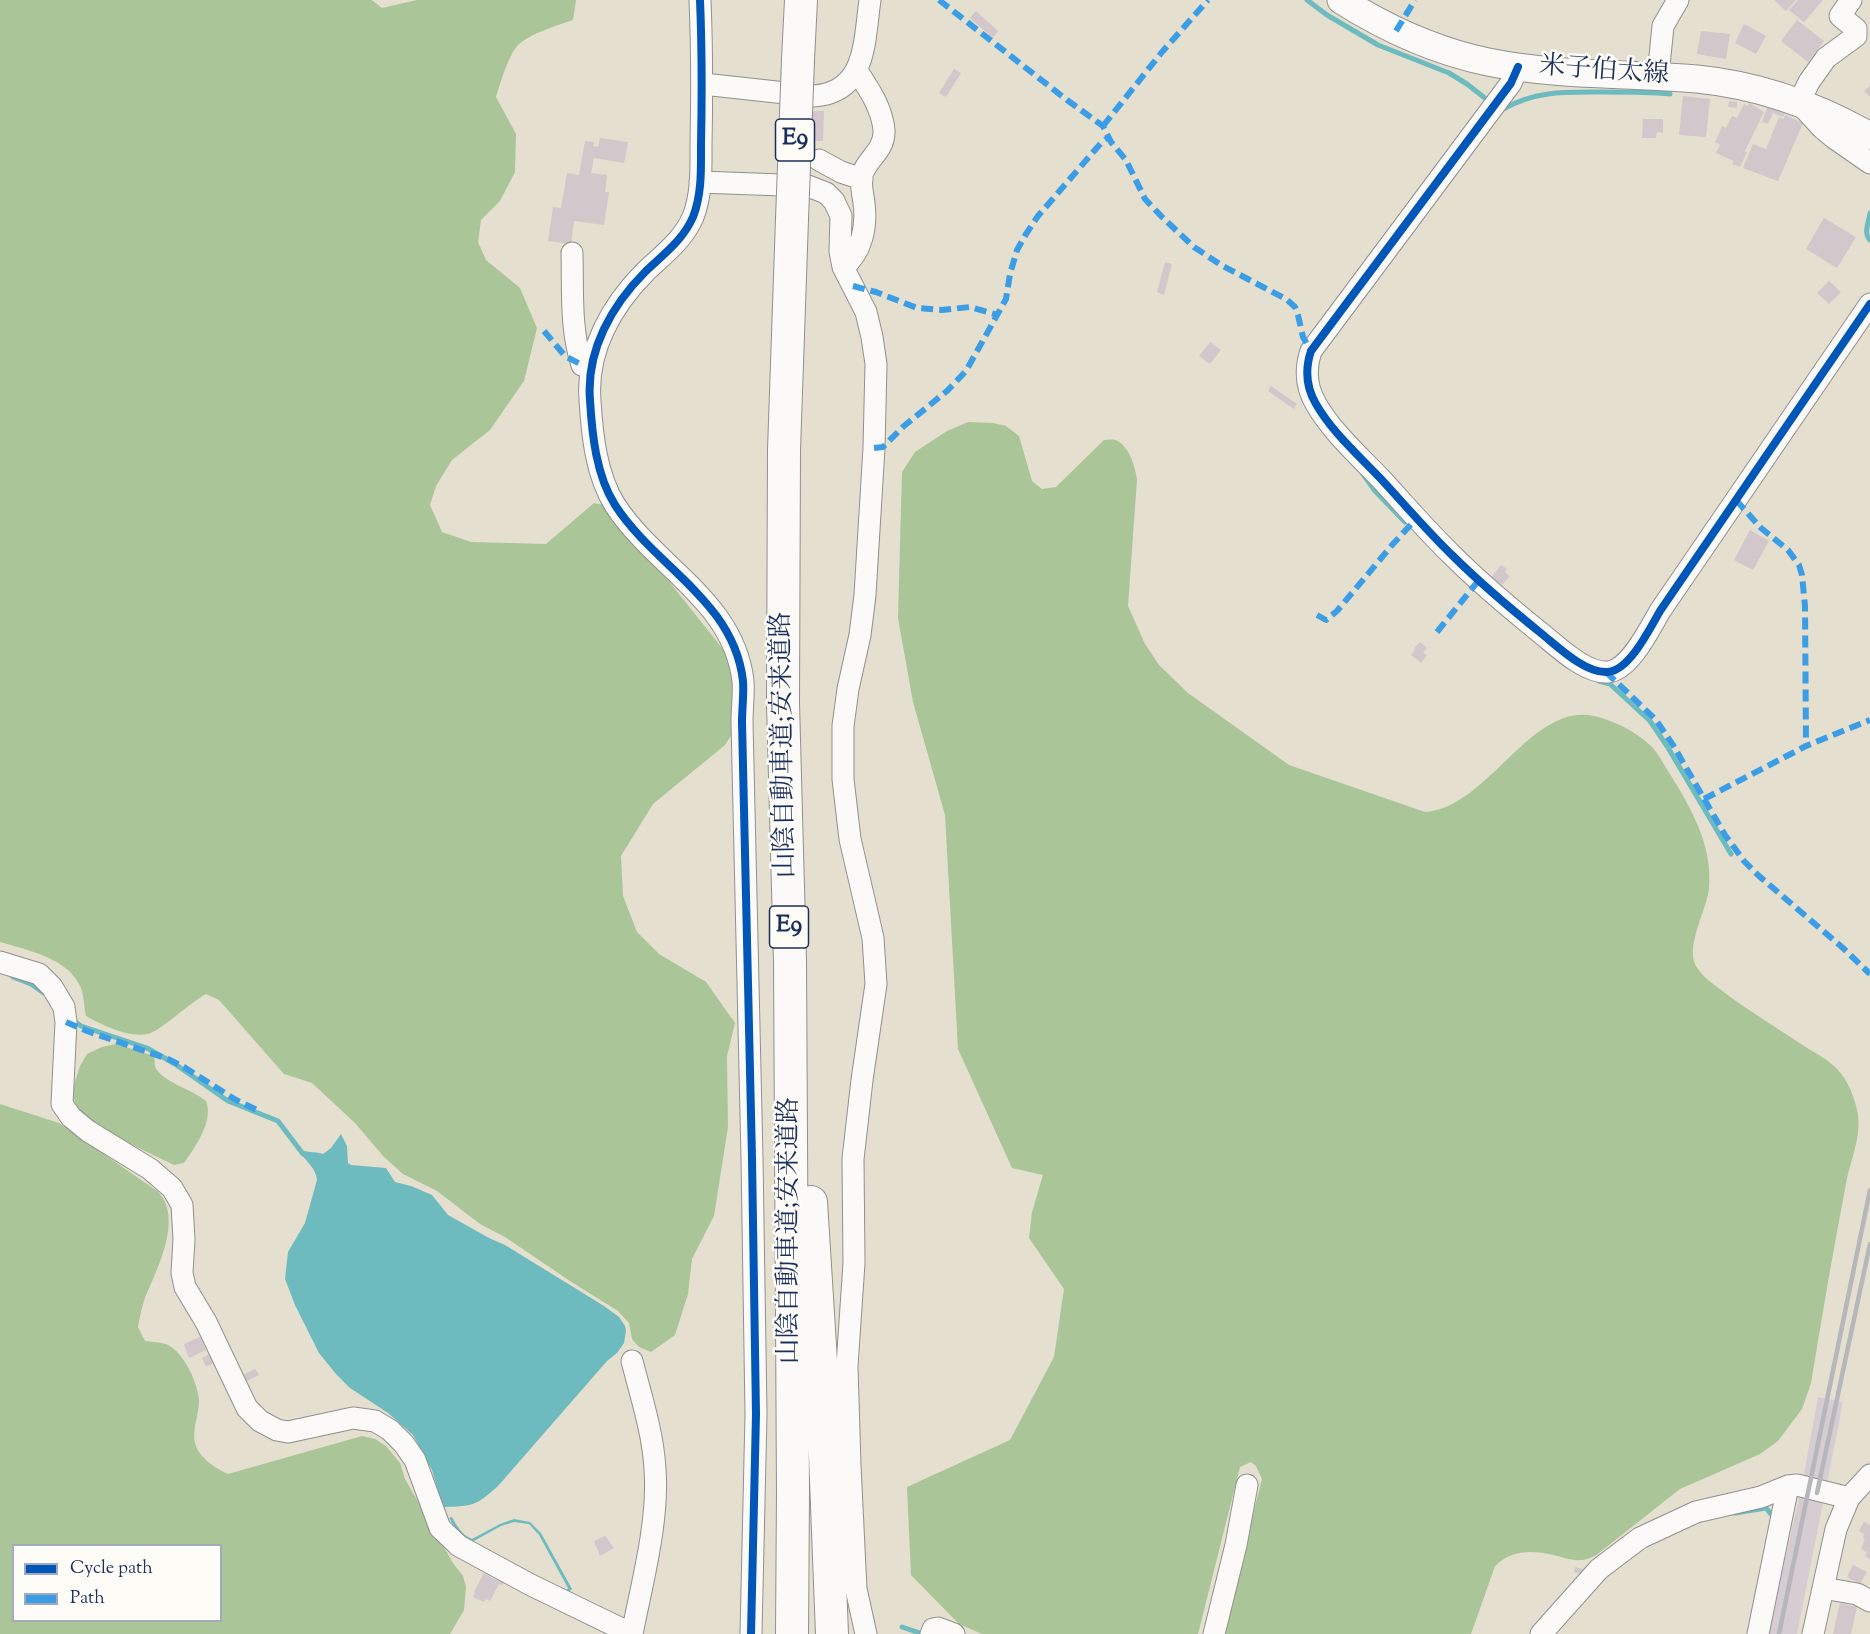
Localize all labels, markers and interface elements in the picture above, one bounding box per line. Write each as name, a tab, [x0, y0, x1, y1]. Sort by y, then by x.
street label: 米子伯太線	[1538, 53, 1670, 93]
road number: E9	[776, 119, 814, 161]
street label: 山陰自動車道;安来道路	[768, 611, 804, 879]
road number: E9	[770, 906, 808, 948]
street label: 山陰自動車道;安来道路	[776, 1098, 808, 1364]
legend	[12, 1544, 222, 1622]
text: Cycle path	[70, 1556, 153, 1582]
text: Path	[70, 1586, 105, 1612]

